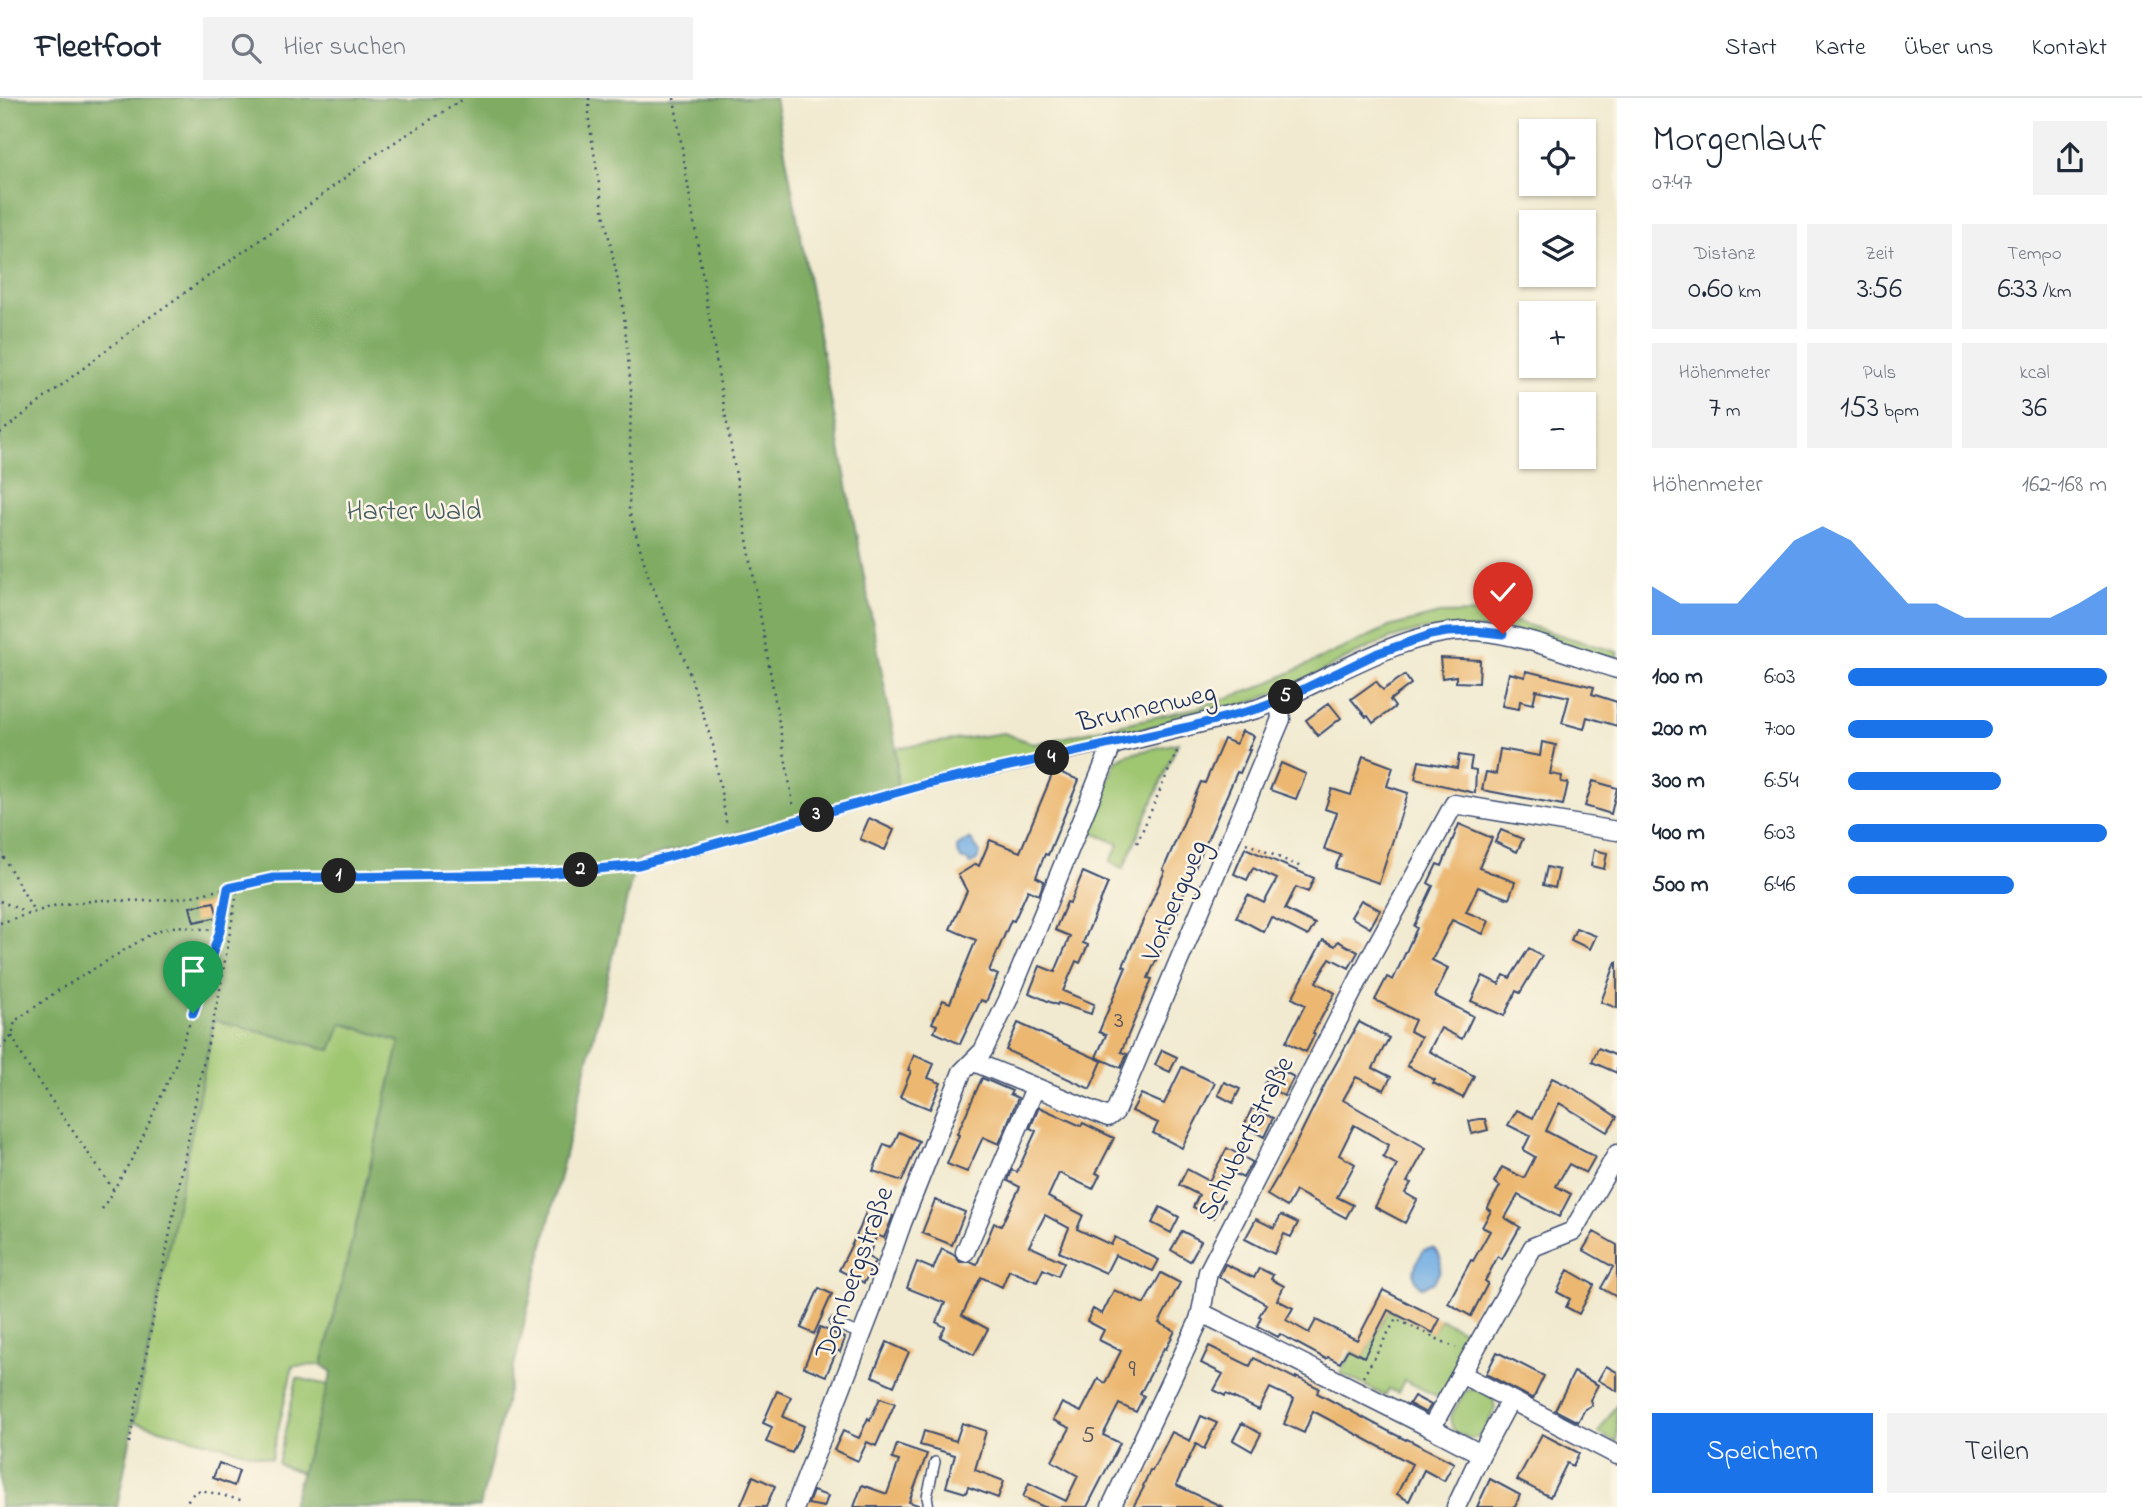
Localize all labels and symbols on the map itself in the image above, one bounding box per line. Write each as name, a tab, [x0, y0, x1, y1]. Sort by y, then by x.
park label: Harter Wald	[347, 492, 482, 533]
pin	[1473, 562, 1533, 634]
street label: Brunnenweg	[1073, 673, 1220, 745]
pin: 5	[1268, 680, 1304, 714]
pin: 4	[1034, 740, 1070, 776]
pin: 3	[800, 798, 834, 832]
street label: Vorbergweg	[1132, 834, 1220, 969]
pin: 2	[564, 852, 598, 888]
pin: 1	[322, 858, 356, 894]
pin	[163, 941, 223, 1013]
house number: 3	[1114, 1004, 1124, 1039]
street label: Schubertstraße	[1188, 1049, 1306, 1228]
street label: Dornbergstraße	[805, 1181, 906, 1366]
house number: 9	[1128, 1353, 1136, 1388]
house number: 5	[1081, 1419, 1095, 1454]

